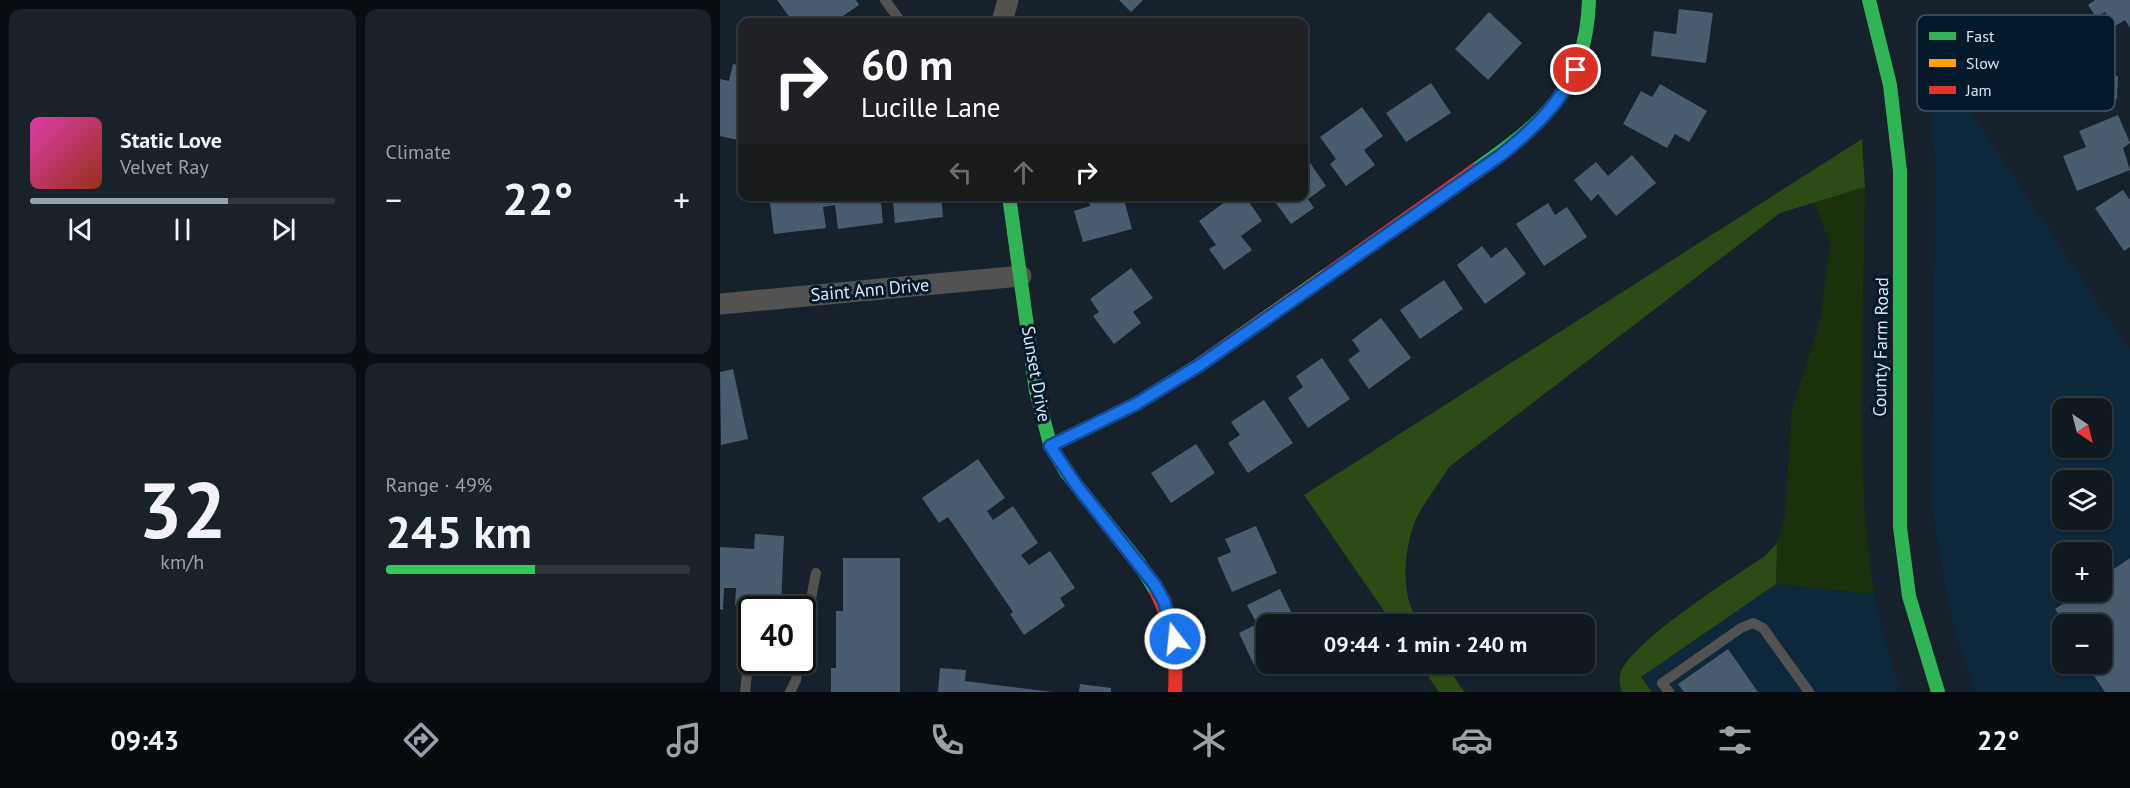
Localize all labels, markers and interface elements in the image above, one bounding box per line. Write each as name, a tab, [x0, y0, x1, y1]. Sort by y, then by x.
legend	[1917, 15, 2115, 111]
text: Fast	[1966, 26, 1995, 46]
text: 60 m	[861, 37, 953, 92]
icon: right	[762, 42, 840, 120]
pin	[1550, 44, 1601, 95]
icon: arrive	[1559, 53, 1592, 86]
text: Slow	[1966, 53, 2000, 73]
text: Jam	[1965, 80, 1992, 100]
text: Lucille Lane	[861, 90, 1000, 124]
text: Static Love	[120, 126, 222, 154]
text: Climate	[386, 139, 451, 165]
text: Velvet Ray	[120, 154, 209, 180]
icon: left	[944, 156, 977, 189]
icon: ahead	[1007, 156, 1040, 189]
icon: right	[1070, 156, 1103, 189]
text: 22°	[502, 169, 573, 227]
text: −	[386, 178, 402, 221]
text: +	[673, 178, 690, 221]
icon: previous	[64, 213, 97, 246]
icon: pause	[166, 213, 199, 246]
icon: next	[267, 213, 300, 246]
street label: Saint Ann Drive	[810, 273, 930, 306]
street label: County Farm Road	[1868, 277, 1893, 417]
street label: Sunset Drive	[1017, 324, 1056, 424]
north arrow	[2052, 398, 2112, 458]
map controls	[2052, 398, 2112, 674]
text: 32	[138, 459, 226, 560]
button: layers	[2052, 470, 2112, 530]
text: Range · 49%	[386, 472, 492, 498]
text: 245 km	[386, 502, 532, 560]
button: +	[2052, 542, 2112, 602]
text: km/h	[160, 549, 204, 575]
speed limit sign: 40	[738, 596, 816, 674]
position arrow	[1143, 607, 1207, 671]
button: −	[2052, 614, 2112, 674]
text: 09:44 · 1 min · 240 m	[1324, 630, 1527, 658]
icon: directions	[400, 719, 442, 761]
icon: music	[663, 719, 705, 761]
icon: phone	[926, 719, 968, 761]
icon: climate	[1188, 719, 1230, 761]
icon: car	[1451, 719, 1493, 761]
icon: filters	[1714, 719, 1756, 761]
text: 09:43	[110, 723, 179, 757]
text: 22°	[1977, 723, 2019, 757]

